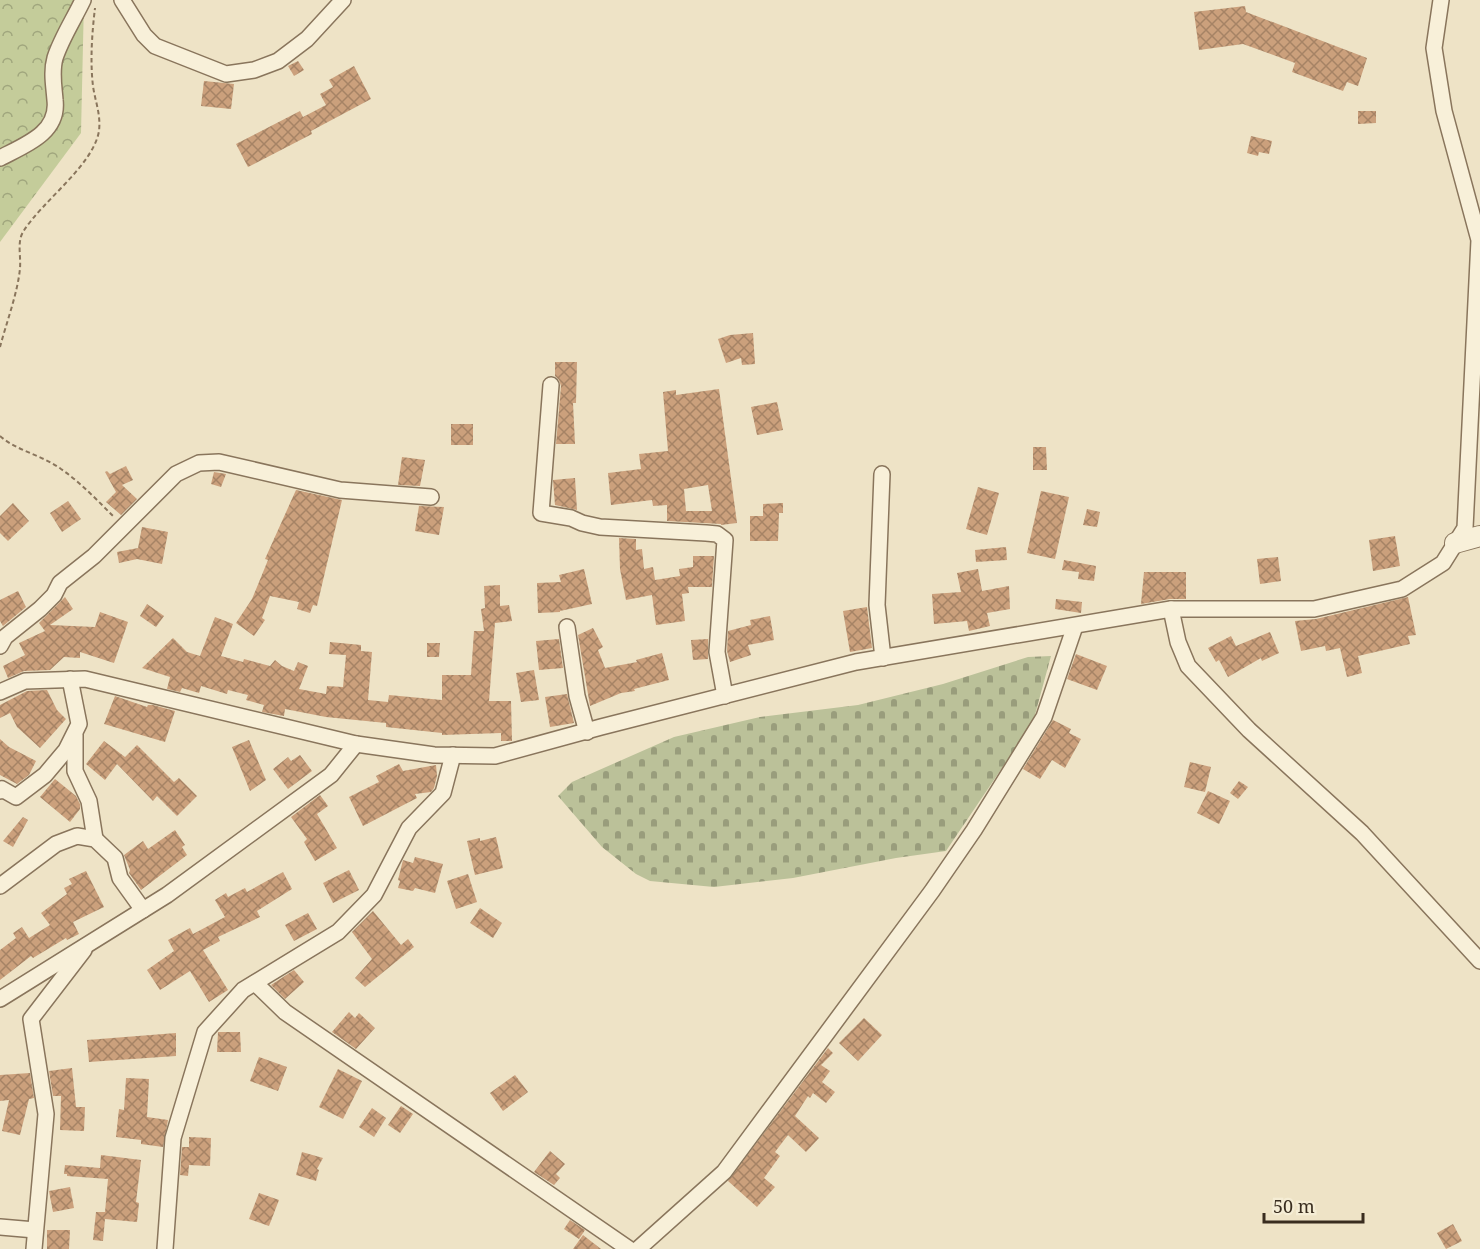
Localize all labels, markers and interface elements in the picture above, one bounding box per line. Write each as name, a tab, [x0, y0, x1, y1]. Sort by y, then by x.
scale bar	[1264, 1186, 1363, 1224]
text: 50 m	[1273, 1194, 1315, 1218]

